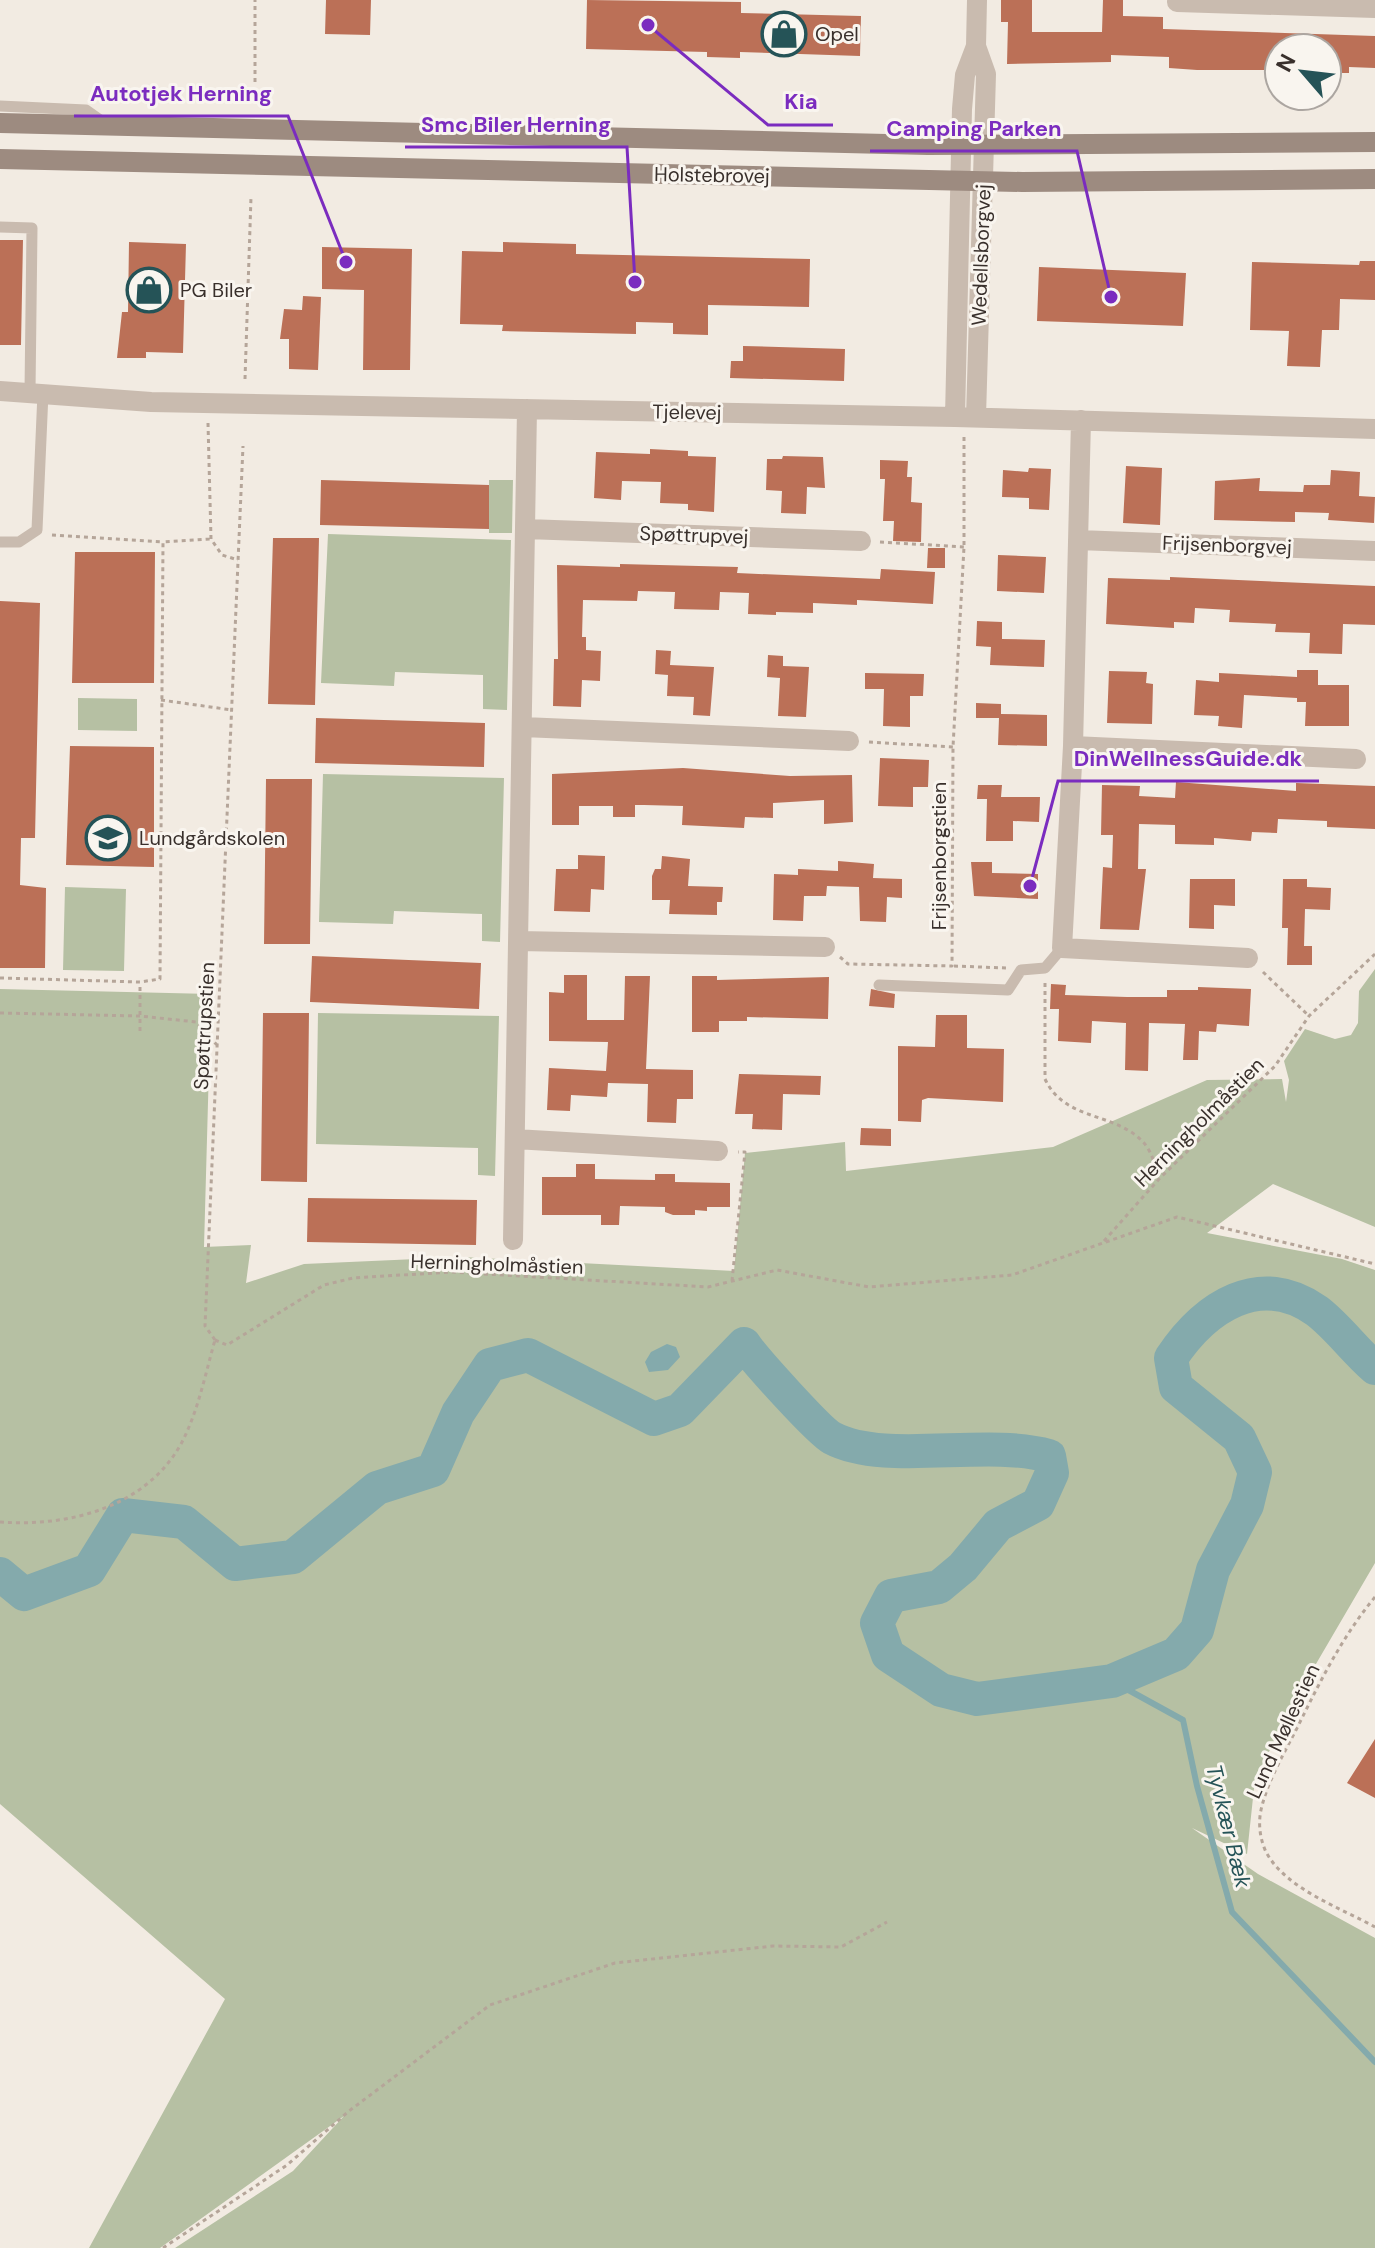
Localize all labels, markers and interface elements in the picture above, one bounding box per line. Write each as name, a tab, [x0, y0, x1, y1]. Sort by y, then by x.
shop icon: Opel	[760, 10, 808, 58]
place label: Opel	[815, 21, 859, 47]
north arrow	[1263, 32, 1343, 112]
text: N	[1269, 49, 1302, 77]
callout: Autotjek Herning	[74, 70, 288, 116]
text: Autotjek Herning	[90, 79, 272, 108]
callout: Kia	[768, 79, 833, 125]
text: Kia	[784, 87, 818, 116]
callout: Smc Biler Herning	[405, 101, 627, 147]
callout: Camping Parken	[870, 105, 1077, 151]
text: Smc Biler Herning	[421, 110, 611, 139]
text: Camping Parken	[886, 114, 1062, 143]
street label: Holstebrovej	[654, 161, 770, 189]
street label: Wedellsborgvej	[966, 184, 996, 326]
shop icon: PG Biler	[125, 266, 173, 314]
place label: PG Biler	[180, 277, 252, 303]
street label: Tjelevej	[652, 398, 722, 426]
street label: Spøttrupvej	[639, 520, 749, 550]
street label: Frijsenborgvej	[1162, 530, 1292, 560]
callout: DinWellnessGuide.dk	[1058, 735, 1319, 781]
text: DinWellnessGuide.dk	[1074, 744, 1303, 773]
street label: Frijsenborgstien	[926, 782, 952, 930]
school or university icon: Lundgårdskolen	[84, 814, 132, 862]
place label: Lundgårdskolen	[139, 825, 285, 851]
street label: Spøttrupstien	[188, 961, 220, 1091]
street label: Herningholmåstien	[1129, 1052, 1269, 1192]
street label: Herningholmåstien	[410, 1248, 584, 1280]
street label: Lund Møllestien	[1240, 1660, 1326, 1802]
water label: Tyvkær Bæk	[1199, 1761, 1258, 1891]

